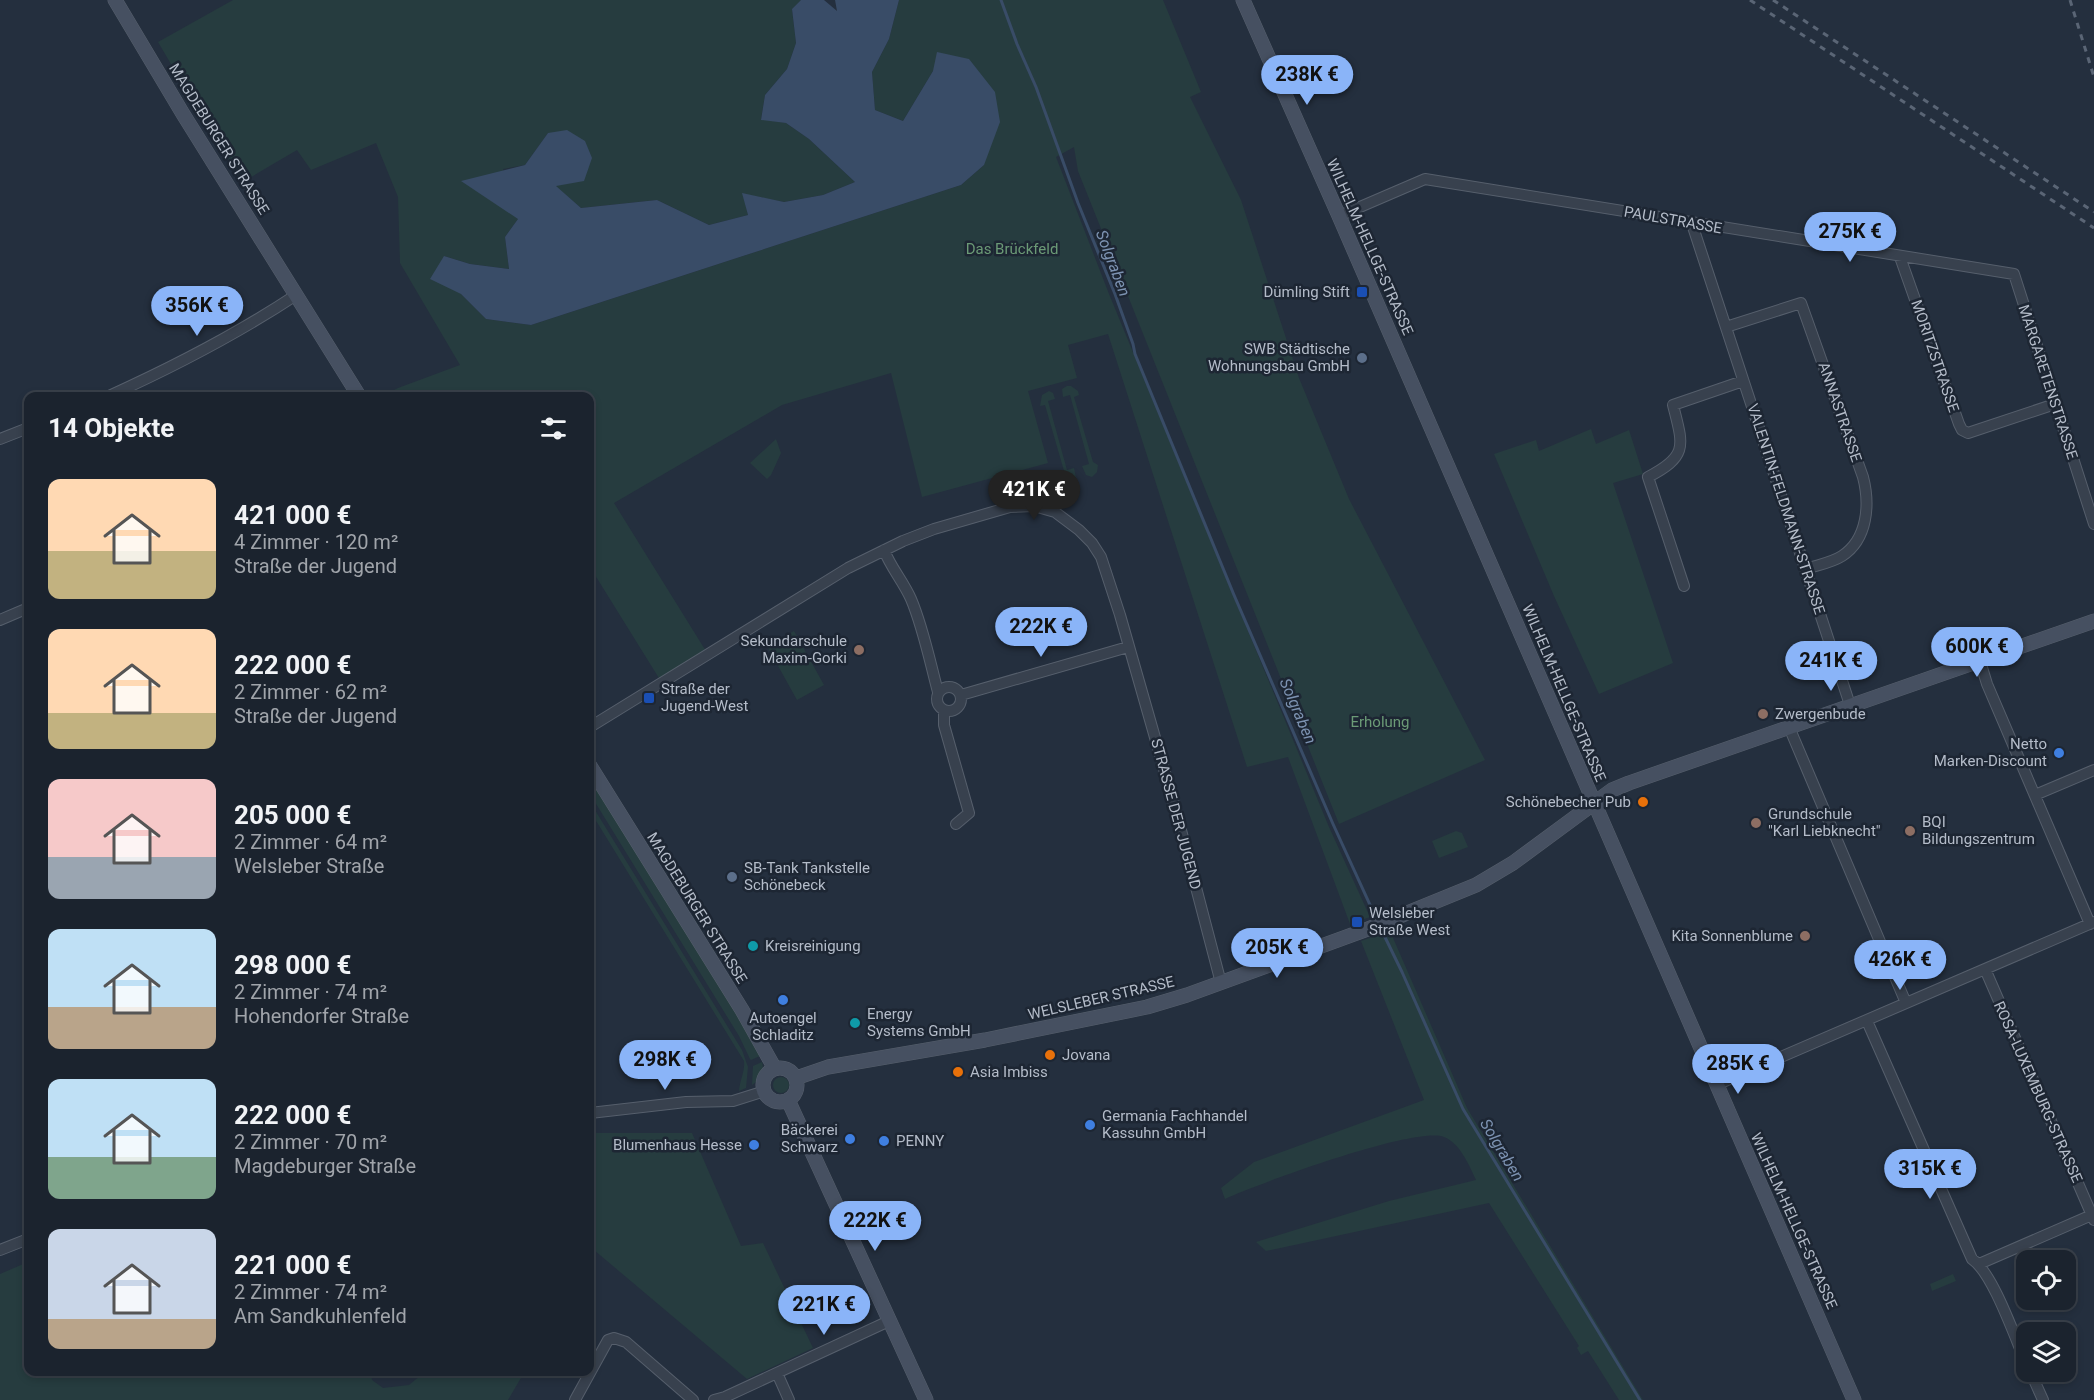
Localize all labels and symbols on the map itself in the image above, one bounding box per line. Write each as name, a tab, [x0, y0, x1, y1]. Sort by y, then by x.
pin: 238K €	[1258, 55, 1356, 106]
street label: MAGDEBURGER STRASSE	[165, 60, 273, 218]
street label: WILHELM-HELLGE-STRASSE	[1323, 156, 1417, 338]
street label: PAULSTRASSE	[1623, 203, 1724, 238]
pin: 275K €	[1801, 212, 1899, 263]
water label: Solgraben	[1092, 227, 1134, 299]
park label: Das Brückfeld	[966, 240, 1058, 258]
place label: Dümling Stift	[1263, 283, 1350, 301]
marker: Dümling Stift	[1355, 285, 1369, 299]
pin: 356K €	[148, 286, 246, 337]
street label: MORITZSTRASSE	[1907, 297, 1963, 415]
street label: MARGARETENSTRASSE	[2014, 302, 2082, 462]
place label: SWB Städtische Wohnungsbau GmbH	[1208, 340, 1350, 375]
marker: SWB Städtische Wohnungsbau GmbH	[1355, 351, 1369, 365]
street label: ANNASTRASSE	[1815, 360, 1866, 465]
street label: VALENTIN-FELDMANN-STRASSE	[1743, 401, 1829, 617]
pin: 421K €	[985, 470, 1083, 521]
street label: WILHELM-HELLGE-STRASSE	[1518, 602, 1610, 785]
pin: 222K €	[992, 607, 1090, 658]
pin: 600K €	[1928, 627, 2026, 678]
place label: Sekundarschule Maxim-Gorki	[741, 632, 847, 667]
pin: 241K €	[1782, 641, 1880, 692]
marker: Sekundarschule Maxim-Gorki	[852, 643, 866, 657]
water label: Solgraben	[1276, 675, 1320, 747]
place label: Straße der Jugend-West	[661, 680, 749, 715]
marker: Straße der Jugend-West	[642, 691, 656, 705]
place label: Zwergenbude	[1775, 705, 1866, 723]
marker: Zwergenbude	[1756, 707, 1770, 721]
park label: Erholung	[1350, 713, 1410, 731]
place label: Netto Marken-Discount	[1934, 735, 2047, 770]
street label: STRASSE DER JUGEND	[1147, 737, 1205, 891]
marker: Netto Marken-Discount	[2052, 746, 2066, 760]
place label: Schönebecher Pub	[1506, 793, 1631, 811]
marker: Schönebecher Pub	[1636, 795, 1650, 809]
place label: Grundschule "Karl Liebknecht"	[1768, 805, 1881, 840]
place label: BQI Bildungszentrum	[1922, 813, 2035, 848]
marker: Grundschule "Karl Liebknecht"	[1749, 816, 1763, 830]
marker: BQI Bildungszentrum	[1903, 824, 1917, 838]
street label: MAGDEBURGER STRASSE	[643, 829, 751, 987]
place label: SB-Tank Tankstelle Schönebeck	[744, 859, 870, 894]
marker: SB-Tank Tankstelle Schönebeck	[725, 870, 739, 884]
place label: Welsleber Straße West	[1369, 904, 1450, 939]
marker: Welsleber Straße West	[1350, 915, 1364, 929]
place label: Kita Sonnenblume	[1671, 927, 1793, 945]
pin: 205K €	[1228, 928, 1326, 979]
marker: Kita Sonnenblume	[1798, 929, 1812, 943]
place label: Kreisreinigung	[765, 937, 861, 955]
marker: Kreisreinigung	[746, 939, 760, 953]
pin: 426K €	[1851, 940, 1949, 991]
street label: WELSLEBER STRASSE	[1026, 972, 1176, 1024]
marker: Autoengel Schladitz	[776, 993, 790, 1007]
street label: ROSA-LUXEMBURG-STRASSE	[1990, 998, 2086, 1186]
place label: Energy Systems GmbH	[867, 1005, 971, 1040]
place label: Autoengel Schladitz	[749, 1009, 817, 1044]
marker: Energy Systems GmbH	[848, 1016, 862, 1030]
pin: 298K €	[616, 1040, 714, 1091]
pin: 285K €	[1689, 1044, 1787, 1095]
place label: Jovana	[1062, 1046, 1110, 1064]
marker: Jovana	[1043, 1048, 1057, 1062]
place label: Asia Imbiss	[970, 1063, 1048, 1081]
marker: Asia Imbiss	[951, 1065, 965, 1079]
place label: Germania Fachhandel Kassuhn GmbH	[1102, 1107, 1247, 1142]
water label: Solgraben	[1476, 1115, 1528, 1185]
marker: Germania Fachhandel Kassuhn GmbH	[1083, 1118, 1097, 1132]
place label: Bäckerei Schwarz	[781, 1121, 838, 1156]
street label: WILHELM-HELLGE-STRASSE	[1747, 1130, 1841, 1312]
marker: Bäckerei Schwarz	[843, 1132, 857, 1146]
place label: PENNY	[896, 1132, 944, 1150]
marker: PENNY	[877, 1134, 891, 1148]
place label: Blumenhaus Hesse	[613, 1136, 742, 1154]
marker: Blumenhaus Hesse	[747, 1138, 761, 1152]
pin: 315K €	[1881, 1149, 1979, 1200]
pin: 222K €	[826, 1201, 924, 1252]
pin: 221K €	[775, 1285, 873, 1336]

